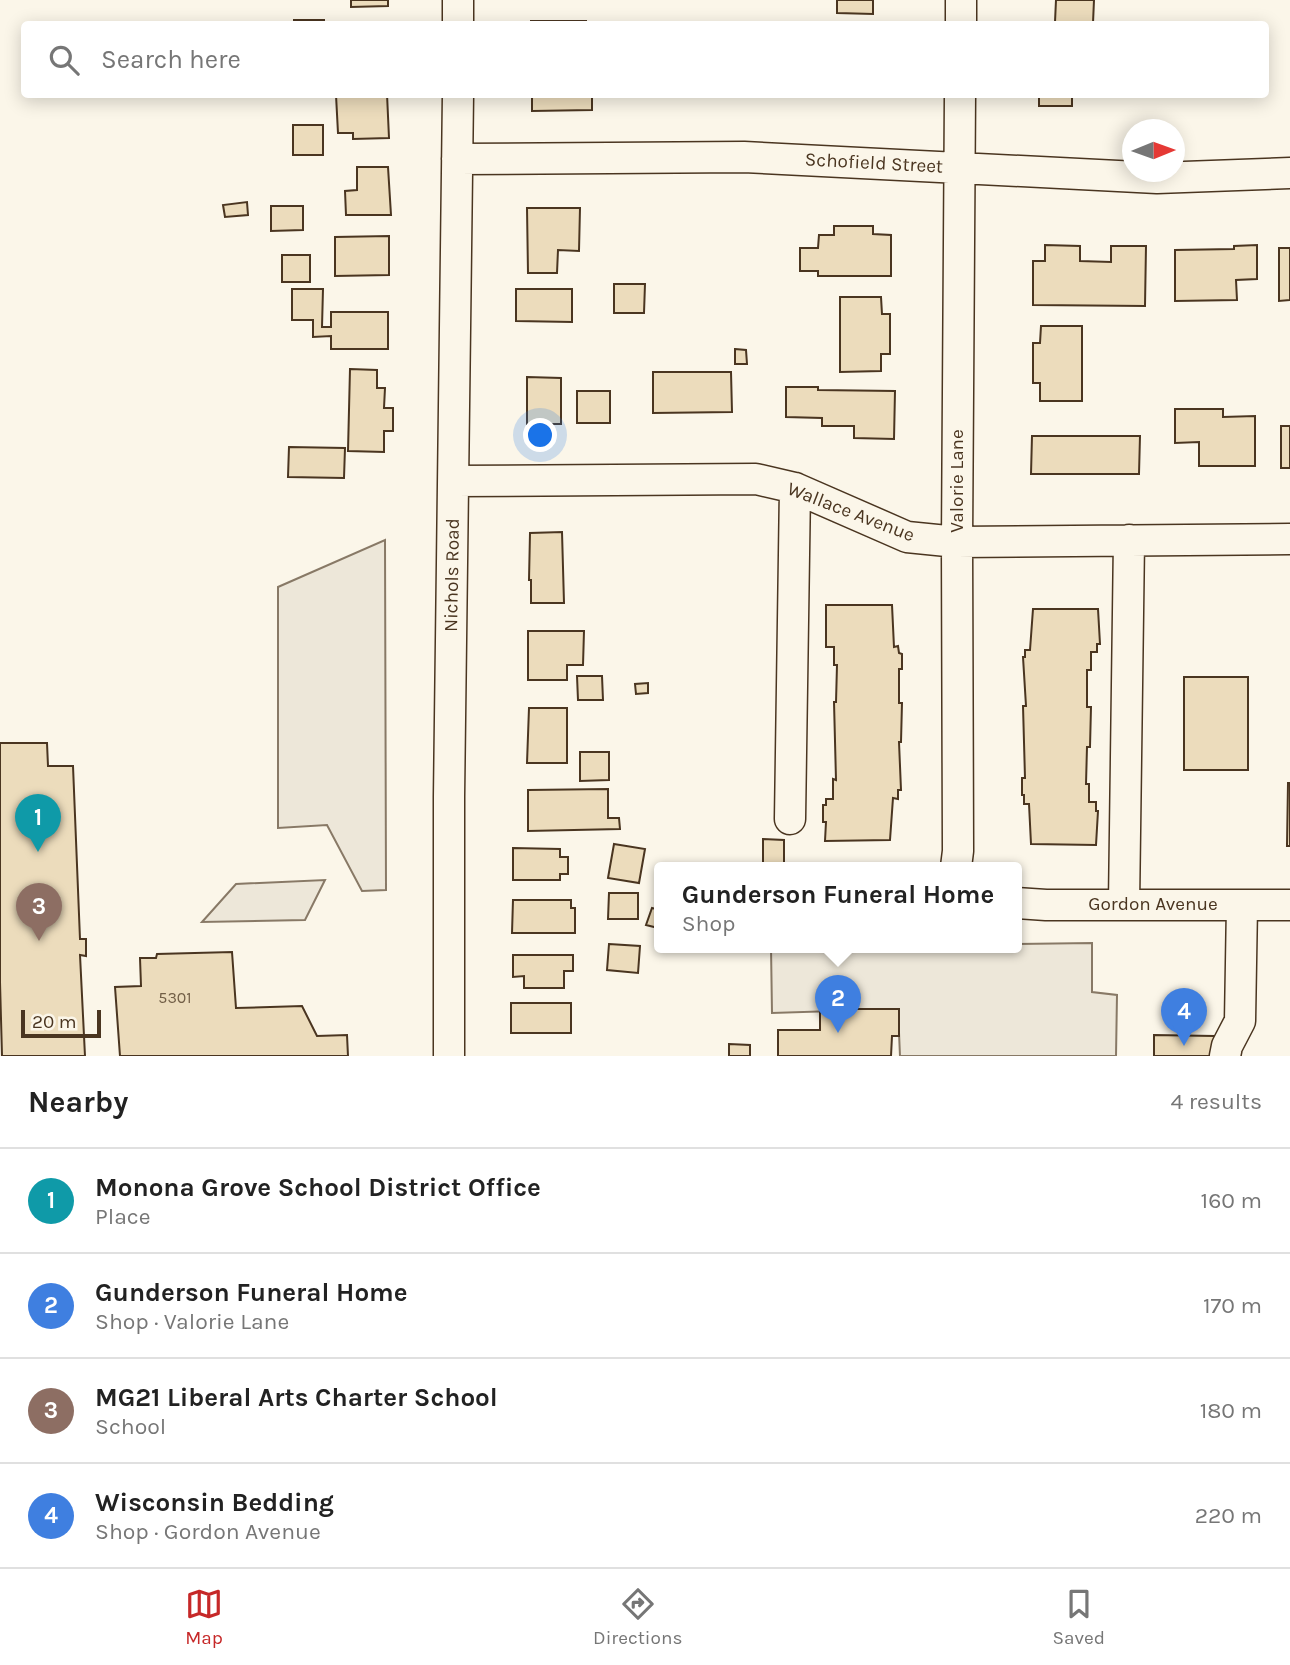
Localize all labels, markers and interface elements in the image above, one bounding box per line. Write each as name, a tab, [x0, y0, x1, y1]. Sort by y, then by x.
search box	[21, 21, 1269, 98]
icon: search	[45, 41, 83, 79]
text: Search here	[101, 44, 241, 75]
north arrow	[1122, 119, 1185, 182]
street label: Schofield Street	[804, 148, 944, 178]
your location	[523, 418, 557, 452]
street label: Valorie Lane	[946, 429, 968, 533]
street label: Wallace Avenue	[784, 478, 918, 546]
street label: Nichols Road	[440, 518, 464, 632]
pin: 1	[15, 794, 61, 852]
popup	[654, 862, 1022, 953]
text: Gunderson Funeral Home	[682, 879, 994, 910]
pin: 3	[16, 883, 62, 941]
street label: Gordon Avenue	[1088, 893, 1218, 915]
text: Shop	[682, 910, 736, 937]
pin: 2	[815, 975, 861, 1033]
house number: 5301	[158, 988, 192, 1007]
pin: 4	[1161, 988, 1207, 1046]
scale bar	[21, 1007, 102, 1039]
text: 20 m	[32, 1011, 77, 1033]
text: Nearby	[28, 1084, 128, 1120]
text: 4 results	[1170, 1088, 1262, 1115]
text: Monona Grove School District Office	[95, 1172, 541, 1203]
text: 1	[47, 1187, 55, 1214]
text: 160 m	[1201, 1187, 1262, 1214]
text: Place	[95, 1203, 151, 1230]
text: Gunderson Funeral Home	[95, 1277, 408, 1308]
text: 2	[44, 1292, 58, 1319]
text: 170 m	[1203, 1292, 1262, 1319]
text: Shop · Valorie Lane	[95, 1308, 289, 1335]
text: MG21 Liberal Arts Charter School	[95, 1382, 498, 1413]
text: 3	[44, 1397, 58, 1424]
text: 180 m	[1200, 1397, 1262, 1424]
text: School	[95, 1413, 166, 1440]
text: Wisconsin Bedding	[95, 1487, 334, 1518]
text: 4	[44, 1502, 58, 1529]
text: 220 m	[1195, 1502, 1262, 1529]
text: Shop · Gordon Avenue	[95, 1518, 321, 1545]
tab: Map	[185, 1585, 223, 1649]
tab: Directions	[593, 1585, 682, 1649]
tab: Saved	[1052, 1585, 1105, 1649]

